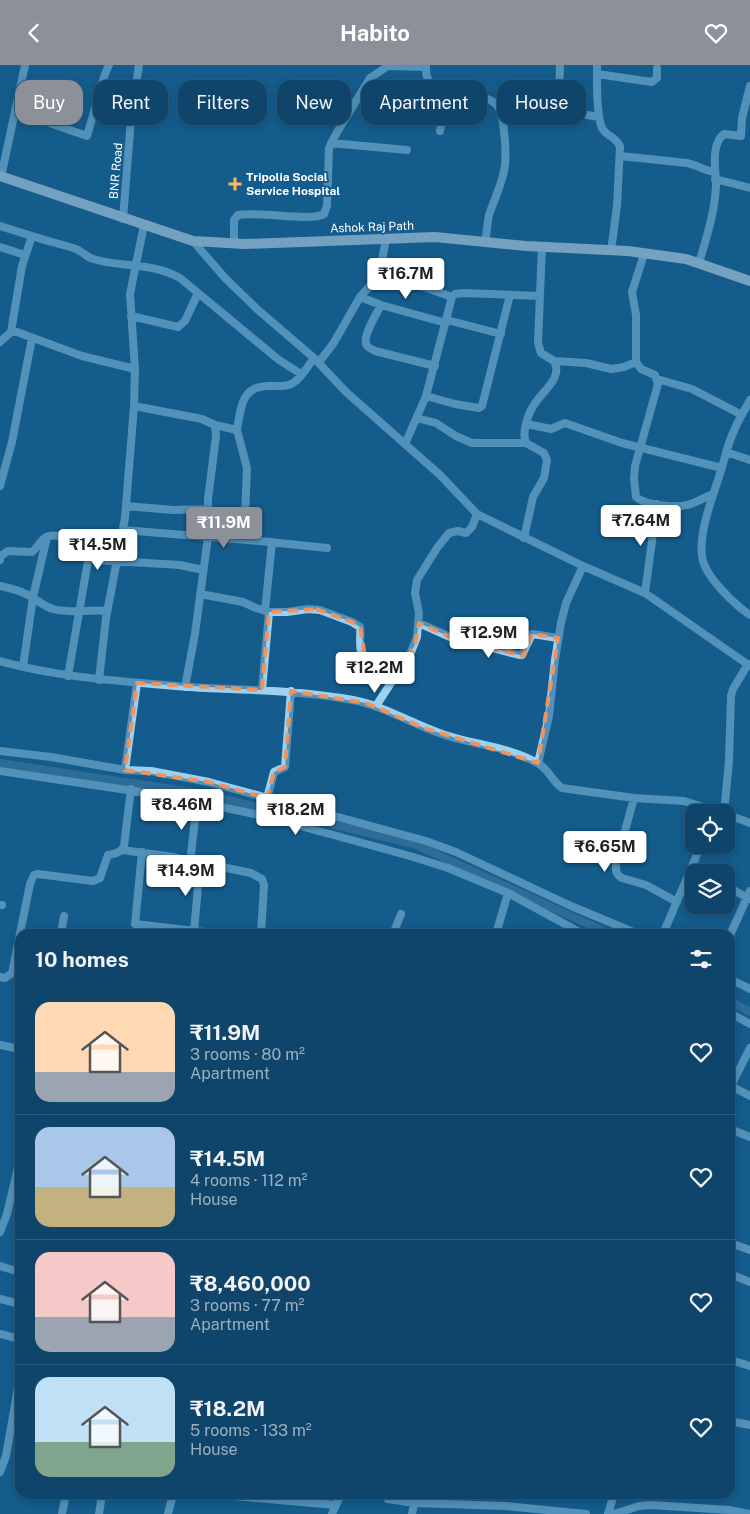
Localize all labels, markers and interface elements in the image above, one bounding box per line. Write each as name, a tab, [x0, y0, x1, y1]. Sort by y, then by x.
icon: back	[20, 19, 48, 47]
icon: heart	[702, 19, 730, 47]
text: Habito	[340, 20, 410, 46]
chip: Buy	[15, 80, 83, 125]
chip: Rent	[93, 80, 168, 125]
chip: Filters	[178, 80, 267, 125]
chip: New	[277, 80, 351, 125]
chip: Apartment	[361, 80, 487, 125]
chip: House	[497, 80, 586, 125]
street label: BNR Road	[107, 142, 125, 200]
place label: Tripolia Social Service Hospital	[246, 170, 340, 198]
marker: Tripolia Social Service Hospital	[228, 177, 242, 191]
street label: Ashok Raj Path	[330, 219, 414, 235]
pin: ₹16.7M	[365, 257, 447, 300]
text: ₹16.7M	[378, 264, 434, 283]
pin: ₹7.64M	[600, 505, 682, 547]
pin: ₹11.9M	[183, 507, 265, 549]
text: ₹7.64M	[612, 511, 670, 530]
text: ₹11.9M	[197, 513, 251, 532]
pin: ₹14.5M	[57, 529, 139, 571]
text: ₹14.5M	[69, 535, 127, 554]
pin: ₹12.9M	[448, 617, 530, 659]
text: ₹12.9M	[461, 623, 517, 642]
pin: ₹12.2M	[334, 651, 416, 694]
text: ₹12.2M	[347, 658, 403, 677]
pin: ₹8.46M	[141, 789, 223, 831]
pin: ₹18.2M	[255, 793, 337, 836]
text: ₹8.46M	[151, 795, 213, 814]
text: ₹18.2M	[267, 800, 325, 819]
map controls	[685, 804, 735, 914]
button: locate	[685, 804, 735, 854]
pin: ₹6.65M	[564, 831, 646, 873]
text: ₹6.65M	[574, 837, 636, 856]
pin: ₹14.9M	[145, 855, 227, 897]
text: ₹14.9M	[157, 861, 215, 880]
button: layers	[685, 864, 735, 914]
icon: filters	[687, 945, 715, 973]
text: 10 homes	[35, 947, 129, 972]
text: ₹11.9M	[190, 1020, 260, 1045]
icon: home	[75, 1022, 135, 1082]
icon: heart	[687, 1038, 715, 1066]
text: 3 rooms · 80 m²	[190, 1045, 305, 1064]
text: Apartment	[190, 1064, 270, 1083]
text: ₹14.5M	[190, 1146, 265, 1171]
icon: home	[75, 1147, 135, 1207]
icon: heart	[687, 1163, 715, 1191]
text: 4 rooms · 112 m²	[190, 1171, 307, 1190]
text: House	[190, 1190, 238, 1209]
text: ₹8,460,000	[190, 1271, 311, 1296]
icon: home	[75, 1272, 135, 1332]
icon: heart	[687, 1288, 715, 1316]
text: 3 rooms · 77 m²	[190, 1296, 304, 1315]
text: Apartment	[190, 1315, 270, 1334]
text: ₹18.2M	[190, 1396, 265, 1421]
icon: home	[75, 1397, 135, 1457]
icon: heart	[687, 1413, 715, 1441]
text: 5 rooms · 133 m²	[190, 1421, 312, 1440]
text: House	[190, 1440, 238, 1459]

